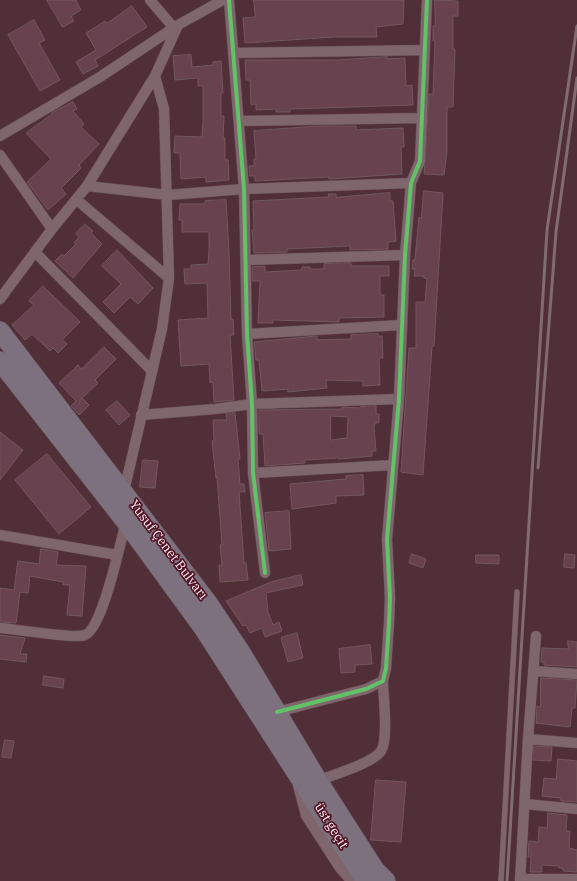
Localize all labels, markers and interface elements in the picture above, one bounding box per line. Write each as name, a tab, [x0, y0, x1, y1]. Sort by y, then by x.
street label: Yusuf Çenet Bulvarı	[126, 497, 210, 603]
street label: üst geçit	[311, 800, 351, 852]

